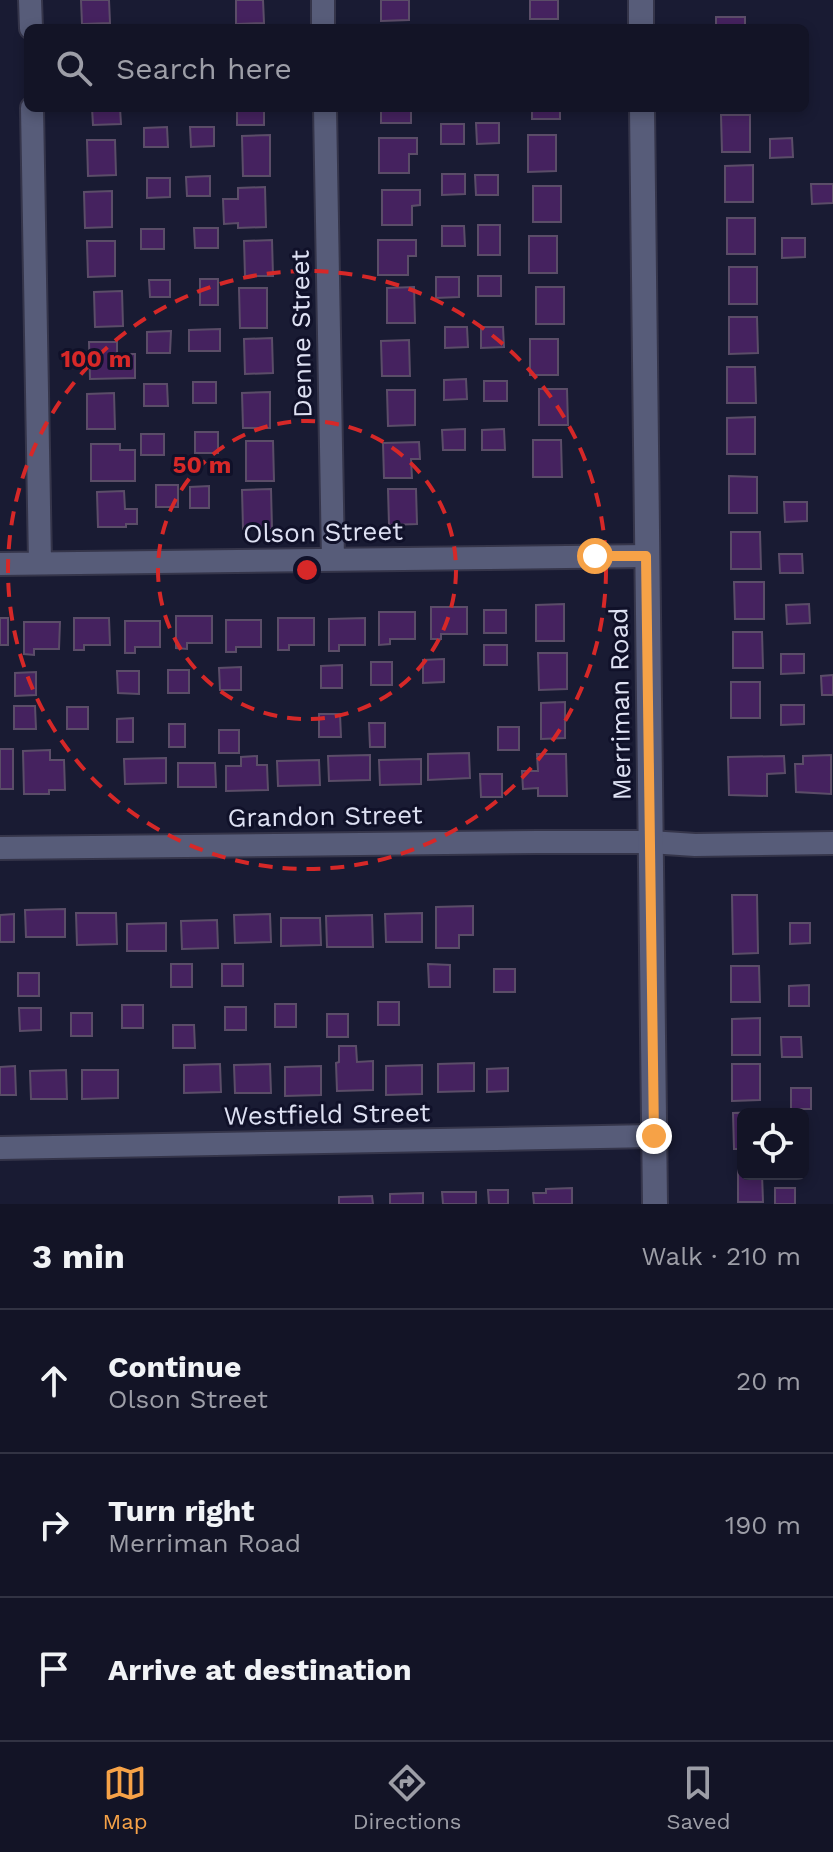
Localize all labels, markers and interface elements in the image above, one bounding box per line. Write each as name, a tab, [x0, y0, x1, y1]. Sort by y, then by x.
search box	[24, 24, 809, 112]
icon: search	[52, 46, 96, 90]
text: Search here	[116, 51, 292, 86]
street label: Denne Street	[285, 250, 317, 418]
text: 100 m	[61, 345, 131, 373]
text: 50 m	[173, 451, 231, 479]
street label: Olson Street	[243, 516, 403, 548]
route start	[577, 538, 613, 574]
centre of rings	[293, 556, 321, 584]
street label: Merriman Road	[603, 607, 637, 801]
street label: Grandon Street	[227, 799, 423, 833]
street label: Westfield Street	[223, 1097, 431, 1131]
map controls	[737, 1108, 809, 1180]
button: locate	[737, 1108, 809, 1180]
route end	[636, 1118, 672, 1154]
text: 3 min	[32, 1236, 125, 1276]
text: Walk · 210 m	[641, 1241, 801, 1271]
text: Continue	[108, 1349, 241, 1384]
icon: ahead	[32, 1359, 76, 1403]
text: 20 m	[736, 1366, 801, 1396]
text: Olson Street	[108, 1384, 268, 1414]
text: Turn right	[108, 1493, 254, 1528]
icon: right	[32, 1503, 76, 1547]
text: 190 m	[725, 1510, 801, 1540]
text: Merriman Road	[108, 1528, 301, 1558]
icon: arrive	[32, 1647, 76, 1691]
text: Arrive at destination	[108, 1652, 412, 1687]
tab: Map	[103, 1761, 147, 1834]
tab: Directions	[353, 1761, 461, 1834]
tab: Saved	[667, 1761, 730, 1834]

